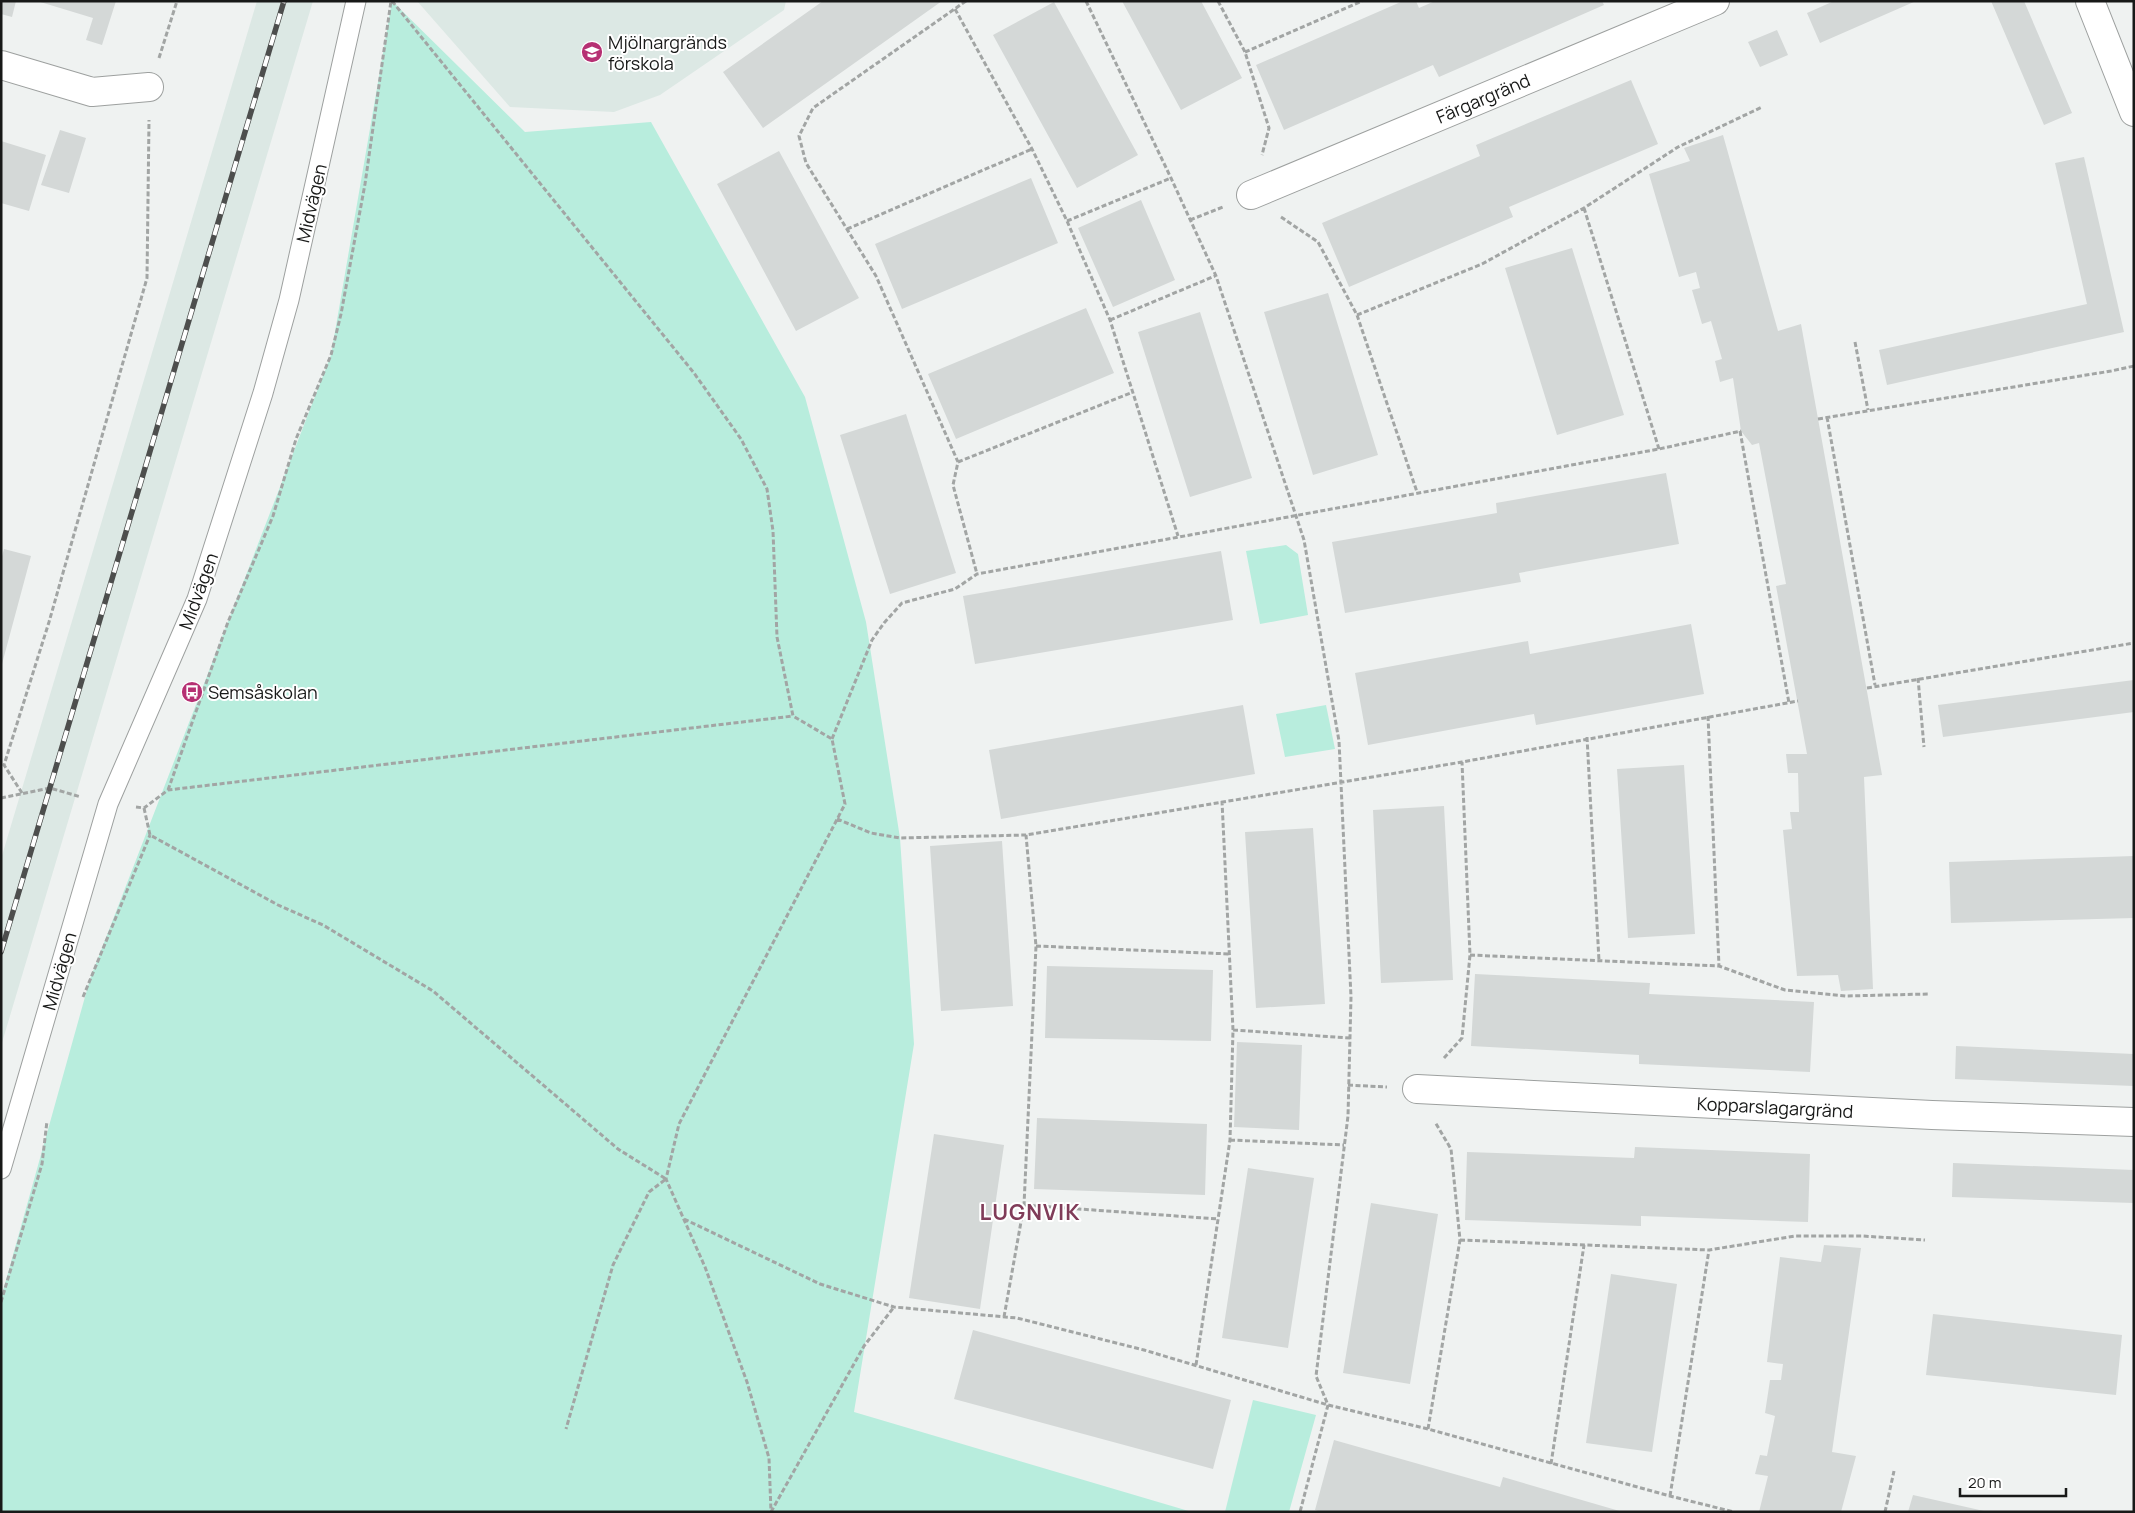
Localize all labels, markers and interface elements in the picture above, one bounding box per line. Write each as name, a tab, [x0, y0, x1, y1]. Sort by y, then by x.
place label: Mjölnargränds förskola	[608, 30, 727, 75]
school or university icon: Mjölnargränds förskola	[580, 40, 604, 64]
street label: Färgargränd	[1432, 67, 1534, 129]
street label: Midvägen	[290, 161, 332, 245]
street label: Midvägen	[173, 549, 223, 633]
bus stop icon: Semsåskolan	[180, 680, 204, 704]
place label: Semsåskolan	[208, 680, 318, 704]
street label: Midvägen	[36, 929, 82, 1013]
street label: Kopparslagargränd	[1696, 1091, 1854, 1123]
district label: LUGNVIK	[980, 1197, 1080, 1227]
scale bar	[1960, 1466, 2066, 1498]
text: 20 m	[1968, 1472, 2001, 1493]

